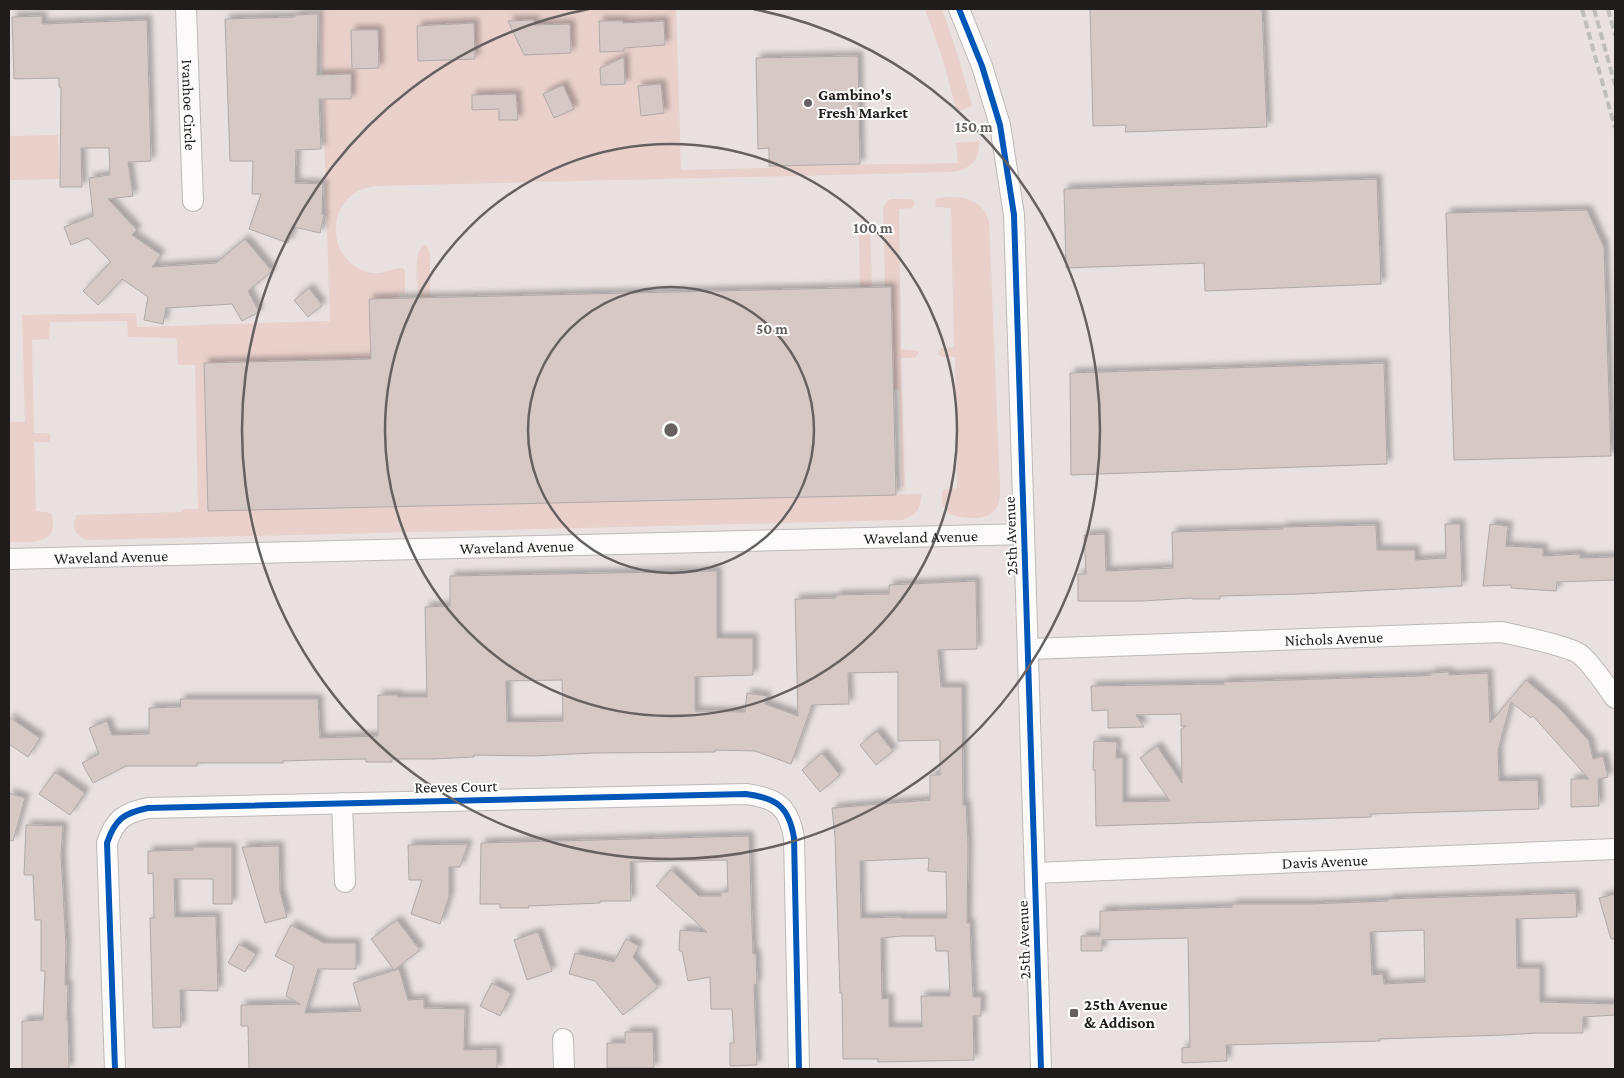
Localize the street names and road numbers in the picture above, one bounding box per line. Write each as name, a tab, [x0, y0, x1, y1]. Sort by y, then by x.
street label: Ivanhoe Circle	[179, 59, 199, 151]
street label: 25th Avenue	[1001, 496, 1020, 576]
street label: Waveland Avenue	[863, 527, 978, 547]
street label: Waveland Avenue	[460, 537, 574, 557]
street label: Waveland Avenue	[54, 547, 168, 567]
street label: Nichols Avenue	[1284, 628, 1383, 649]
street label: Reeves Court	[414, 777, 498, 796]
street label: Davis Avenue	[1281, 851, 1368, 872]
street label: 25th Avenue	[1014, 900, 1033, 980]

